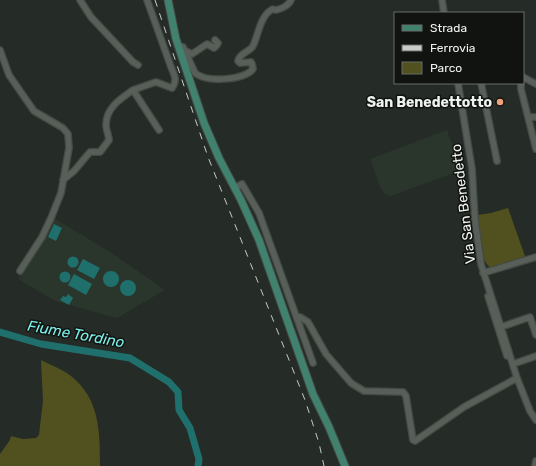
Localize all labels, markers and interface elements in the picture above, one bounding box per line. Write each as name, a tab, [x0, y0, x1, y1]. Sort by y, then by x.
legend	[394, 12, 524, 84]
text: Strada	[430, 21, 467, 35]
text: Ferrovia	[430, 41, 475, 55]
text: Parco	[430, 61, 462, 75]
place label: San Benedettotto	[367, 94, 492, 111]
marker: San Benedettotto	[495, 97, 505, 107]
street label: Via San Benedetto	[448, 143, 479, 265]
water label: Fiume Tordino	[26, 317, 126, 351]

